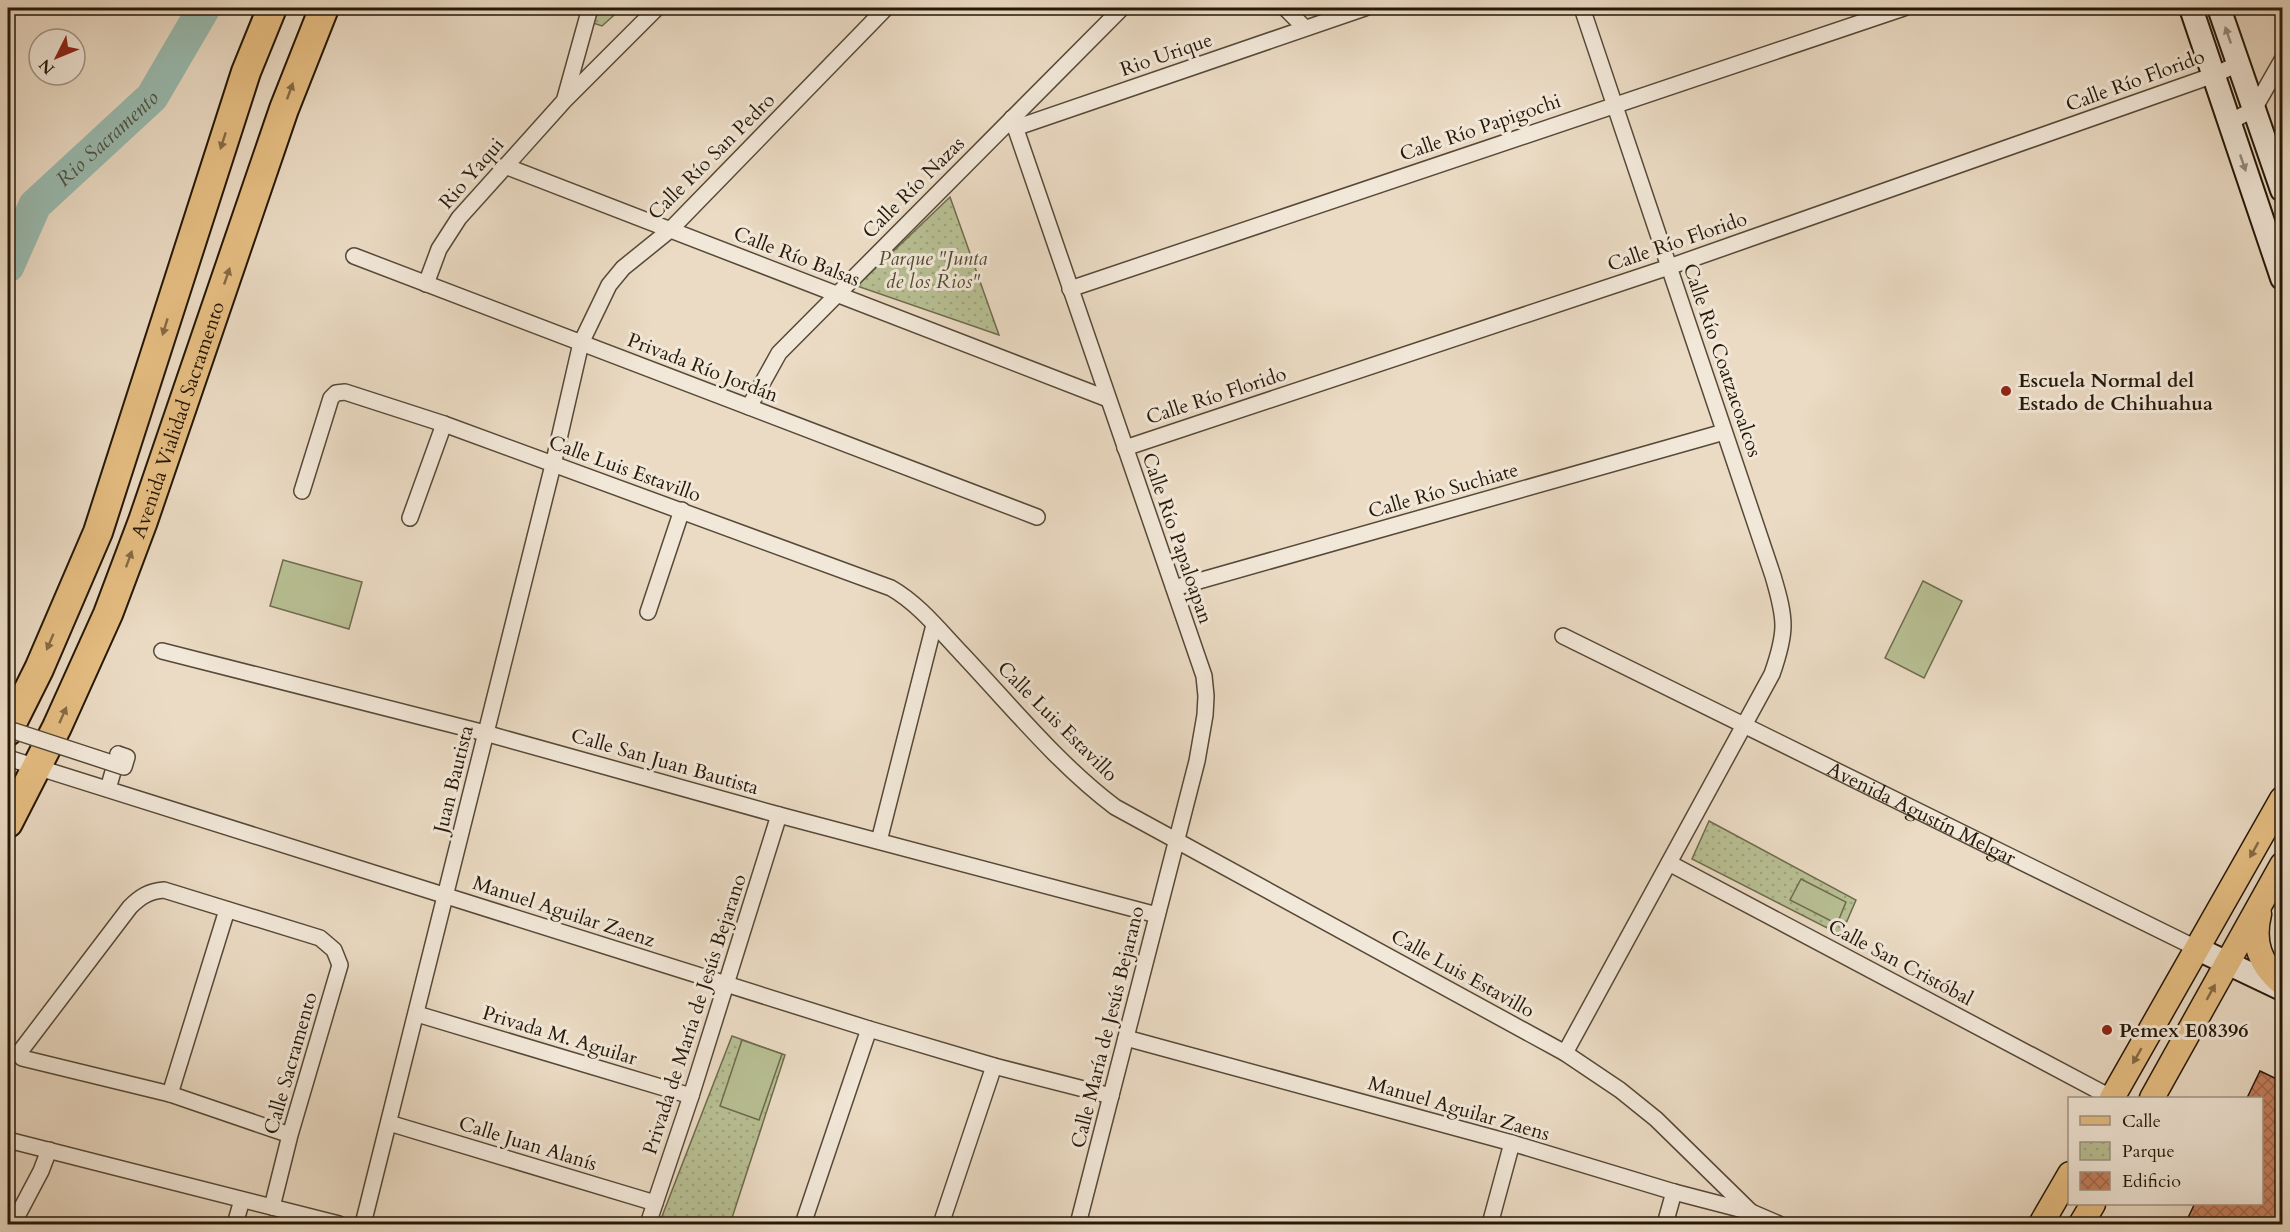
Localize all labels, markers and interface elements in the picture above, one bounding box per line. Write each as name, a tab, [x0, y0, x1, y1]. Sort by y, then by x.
street label: Rio Urique	[1117, 26, 1216, 83]
one-way arrow	[2223, 26, 2233, 44]
north arrow	[27, 27, 87, 87]
street label: Calle Río Florido	[2062, 43, 2209, 118]
text: N	[34, 54, 60, 79]
one-way arrow	[286, 82, 296, 100]
water label: Rio Sacramento	[50, 84, 165, 194]
street label: Calle Río San Pedro	[642, 87, 781, 226]
street label: Calle Río Papigochi	[1396, 87, 1565, 168]
street label: Calle Río Nazas	[856, 130, 970, 244]
one-way arrow	[218, 132, 228, 150]
street label: Rio Yaqui	[433, 132, 510, 215]
one-way arrow	[2239, 154, 2249, 172]
street label: Calle Río Florido	[1604, 205, 1751, 278]
street label: Calle Río Balsas	[730, 220, 864, 293]
park label: Parque "Junta de los Rios"	[879, 245, 988, 295]
street label: Calle Río Coatzacoalcos	[1677, 260, 1768, 461]
one-way arrow	[223, 267, 233, 285]
street label: Avenida Vialidad Sacramento	[125, 298, 231, 542]
one-way arrow	[160, 318, 169, 336]
street label: Privada Río Jordán	[624, 326, 783, 409]
street label: Calle Río Florido	[1143, 360, 1290, 431]
place label: Escuela Normal del Estado de Chihuahua	[2018, 367, 2213, 417]
marker: Escuela Normal del Estado de Chihuahua	[1999, 384, 2013, 398]
street label: Calle Luis Estavillo	[545, 428, 705, 509]
street label: Calle Río Papaloapan	[1136, 449, 1220, 628]
street label: Calle Río Suchiate	[1365, 456, 1521, 525]
one-way arrow	[125, 550, 134, 568]
one-way arrow	[45, 633, 55, 651]
street label: Calle Luis Estavillo	[992, 655, 1124, 788]
one-way arrow	[58, 705, 68, 723]
street label: Juan Bautista	[426, 722, 480, 839]
street label: Calle San Juan Bautista	[568, 722, 762, 801]
street label: Avenida Agustín Melgar	[1823, 755, 2021, 872]
one-way arrow	[2249, 842, 2259, 859]
street label: Manuel Aguilar Zaenz	[469, 869, 658, 954]
street label: Privada de María de Jesús Bejarano	[636, 870, 753, 1158]
street label: Calle María de Jesús Bejarano	[1064, 903, 1151, 1151]
street label: Calle San Cristóbal	[1824, 913, 1978, 1012]
street label: Calle Luis Estavillo	[1386, 923, 1539, 1024]
one-way arrow	[2206, 984, 2216, 1001]
street label: Calle Sacramento	[257, 989, 324, 1137]
street label: Privada M. Aguilar	[479, 999, 641, 1072]
place label: Pemex E08396	[2119, 1017, 2249, 1044]
marker: Pemex E08396	[2100, 1023, 2114, 1037]
one-way arrow	[2132, 1048, 2142, 1065]
street label: Manuel Aguilar Zaens	[1365, 1070, 1553, 1147]
legend	[2068, 1097, 2263, 1205]
text: Calle	[2122, 1109, 2161, 1134]
street label: Calle Juan Alanís	[455, 1110, 600, 1177]
text: Parque	[2122, 1139, 2175, 1164]
text: Edificio	[2122, 1169, 2181, 1194]

